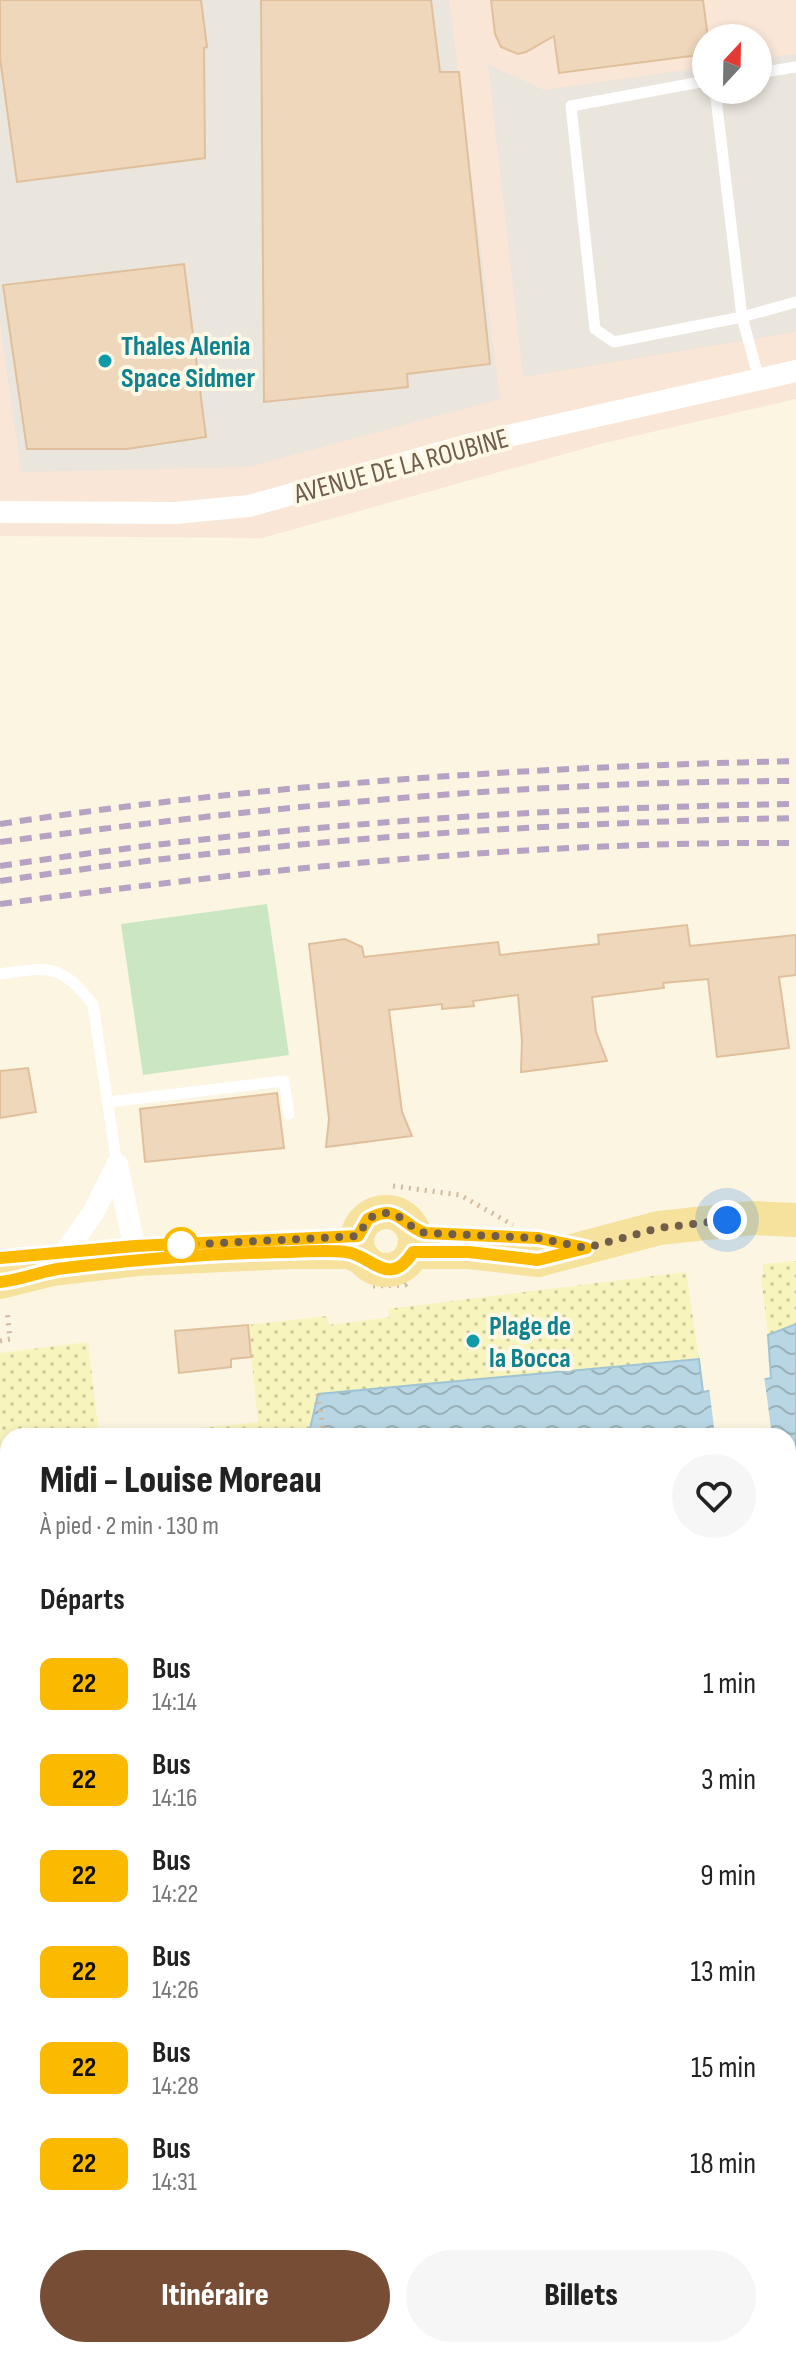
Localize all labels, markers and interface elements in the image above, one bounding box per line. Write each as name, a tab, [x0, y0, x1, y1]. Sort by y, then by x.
north arrow	[692, 24, 772, 104]
map controls	[692, 24, 772, 104]
place label: Thales Alenia Space Sidmer	[121, 330, 255, 395]
marker: Thales Alenia Space Sidmer	[96, 352, 114, 370]
street label: AVENUE DE LA ROUBINE	[290, 422, 512, 511]
your location	[707, 1200, 747, 1240]
unlabelled marker	[164, 1228, 198, 1262]
place label: Plage de la Bocca	[489, 1310, 571, 1375]
marker: Plage de la Bocca	[464, 1332, 482, 1350]
button: heart	[672, 1454, 756, 1538]
text: Midi - Louise Moreau	[40, 1458, 322, 1503]
text: À pied · 2 min · 130 m	[40, 1511, 219, 1542]
text: Départs	[40, 1582, 125, 1618]
text: Bus	[152, 1651, 191, 1687]
text: 1 min	[703, 1666, 756, 1702]
text: 22	[72, 1667, 96, 1700]
text: 14:14	[152, 1687, 197, 1718]
text: Bus	[152, 1747, 191, 1783]
text: 3 min	[701, 1762, 756, 1798]
text: 22	[72, 1763, 96, 1796]
text: 14:16	[152, 1783, 197, 1814]
text: Bus	[152, 1843, 191, 1879]
text: 9 min	[700, 1858, 756, 1894]
text: 22	[72, 1859, 96, 1892]
text: 14:22	[152, 1879, 198, 1910]
text: Bus	[152, 1939, 191, 1975]
text: 13 min	[690, 1954, 756, 1990]
text: 22	[72, 1955, 96, 1988]
text: 14:26	[152, 1975, 199, 2006]
text: Bus	[152, 2035, 191, 2071]
text: 15 min	[691, 2050, 756, 2086]
text: 22	[72, 2051, 96, 2084]
text: 14:28	[152, 2071, 199, 2102]
text: Bus	[152, 2131, 191, 2167]
text: 18 min	[690, 2146, 756, 2182]
text: 22	[72, 2147, 96, 2180]
text: 14:31	[152, 2167, 197, 2198]
button: Itinéraire	[40, 2250, 390, 2342]
button: Billets	[406, 2250, 756, 2342]

